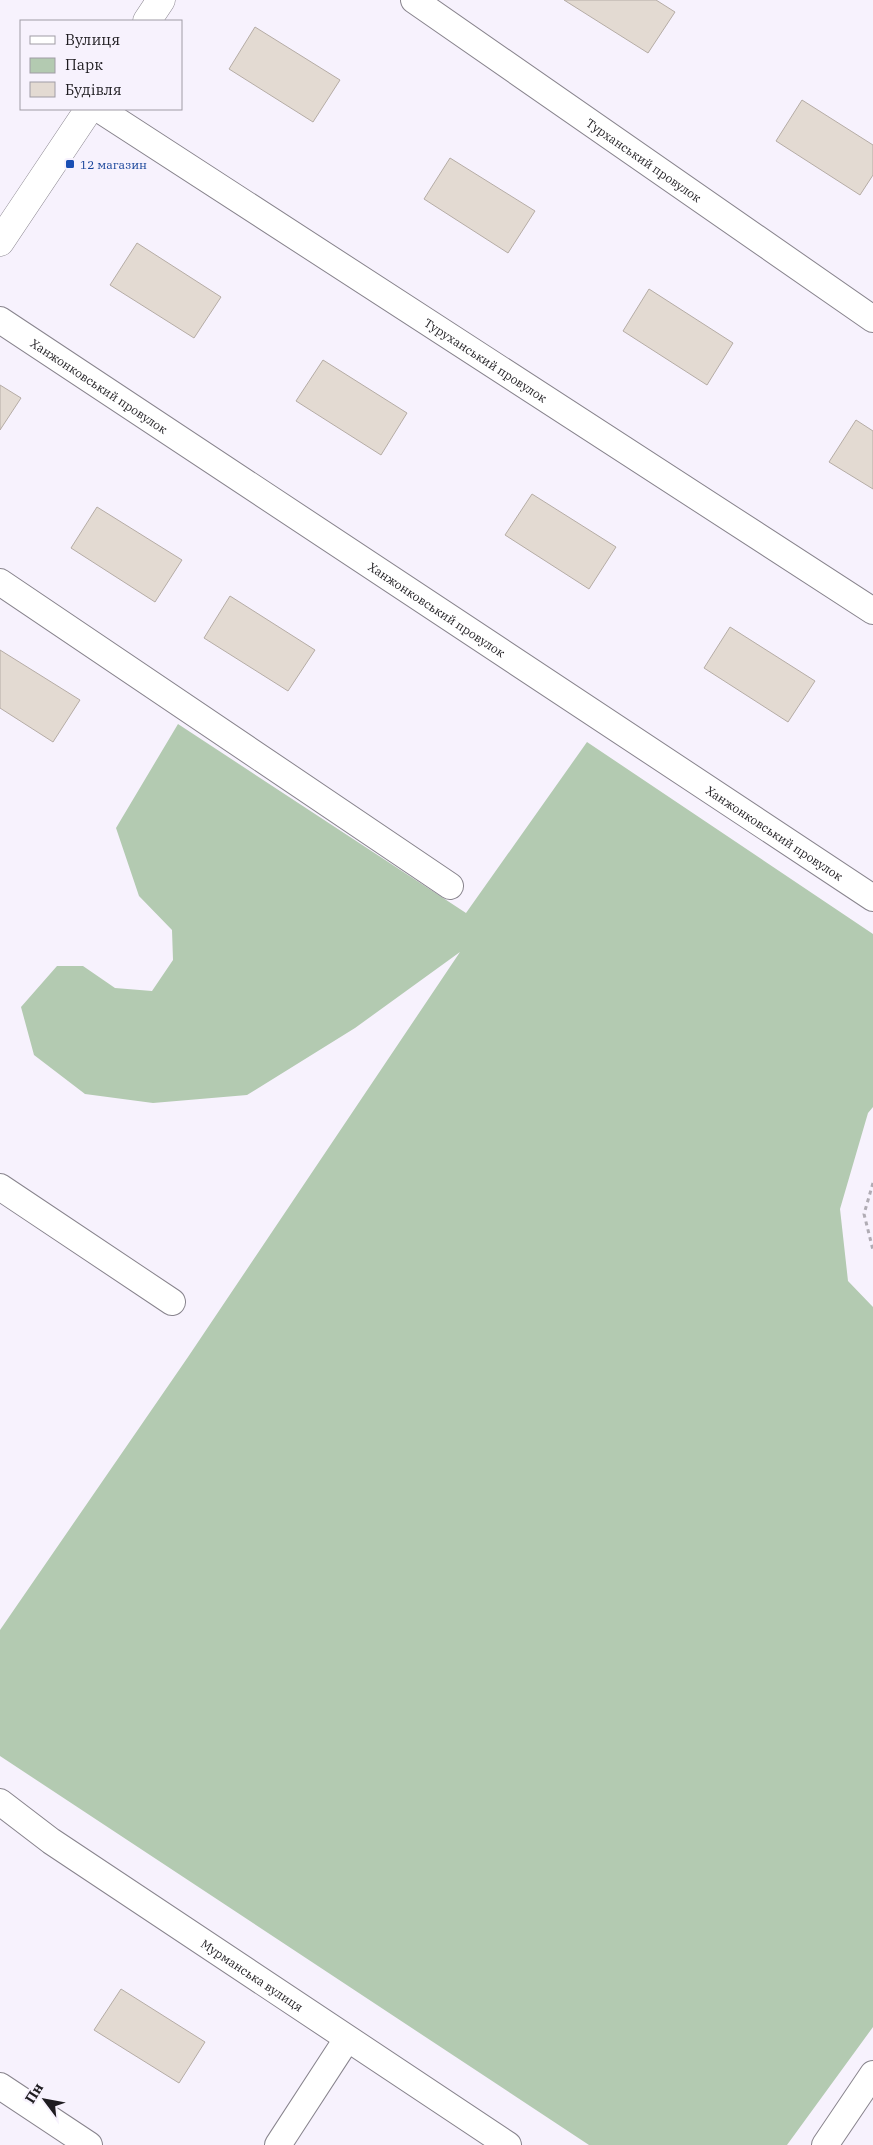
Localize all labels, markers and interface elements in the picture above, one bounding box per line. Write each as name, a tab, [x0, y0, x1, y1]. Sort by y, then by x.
legend	[20, 20, 182, 110]
text: Вулиця	[65, 30, 120, 49]
text: Парк	[65, 55, 103, 74]
text: Будівля	[65, 80, 122, 99]
street label: Турханський провулок	[584, 115, 704, 205]
place label: 12 магазин	[80, 157, 147, 172]
marker: 12 магазин	[64, 158, 76, 170]
street label: Туруханський провулок	[422, 315, 550, 405]
street label: Ханжонковський провулок	[28, 335, 170, 436]
street label: Ханжонковський провулок	[366, 559, 508, 660]
street label: Ханжонковський провулок	[703, 782, 846, 884]
street label: Мурманська вулиця	[198, 1936, 306, 2014]
north arrow	[20, 2075, 70, 2125]
text: Пн	[21, 2079, 47, 2107]

